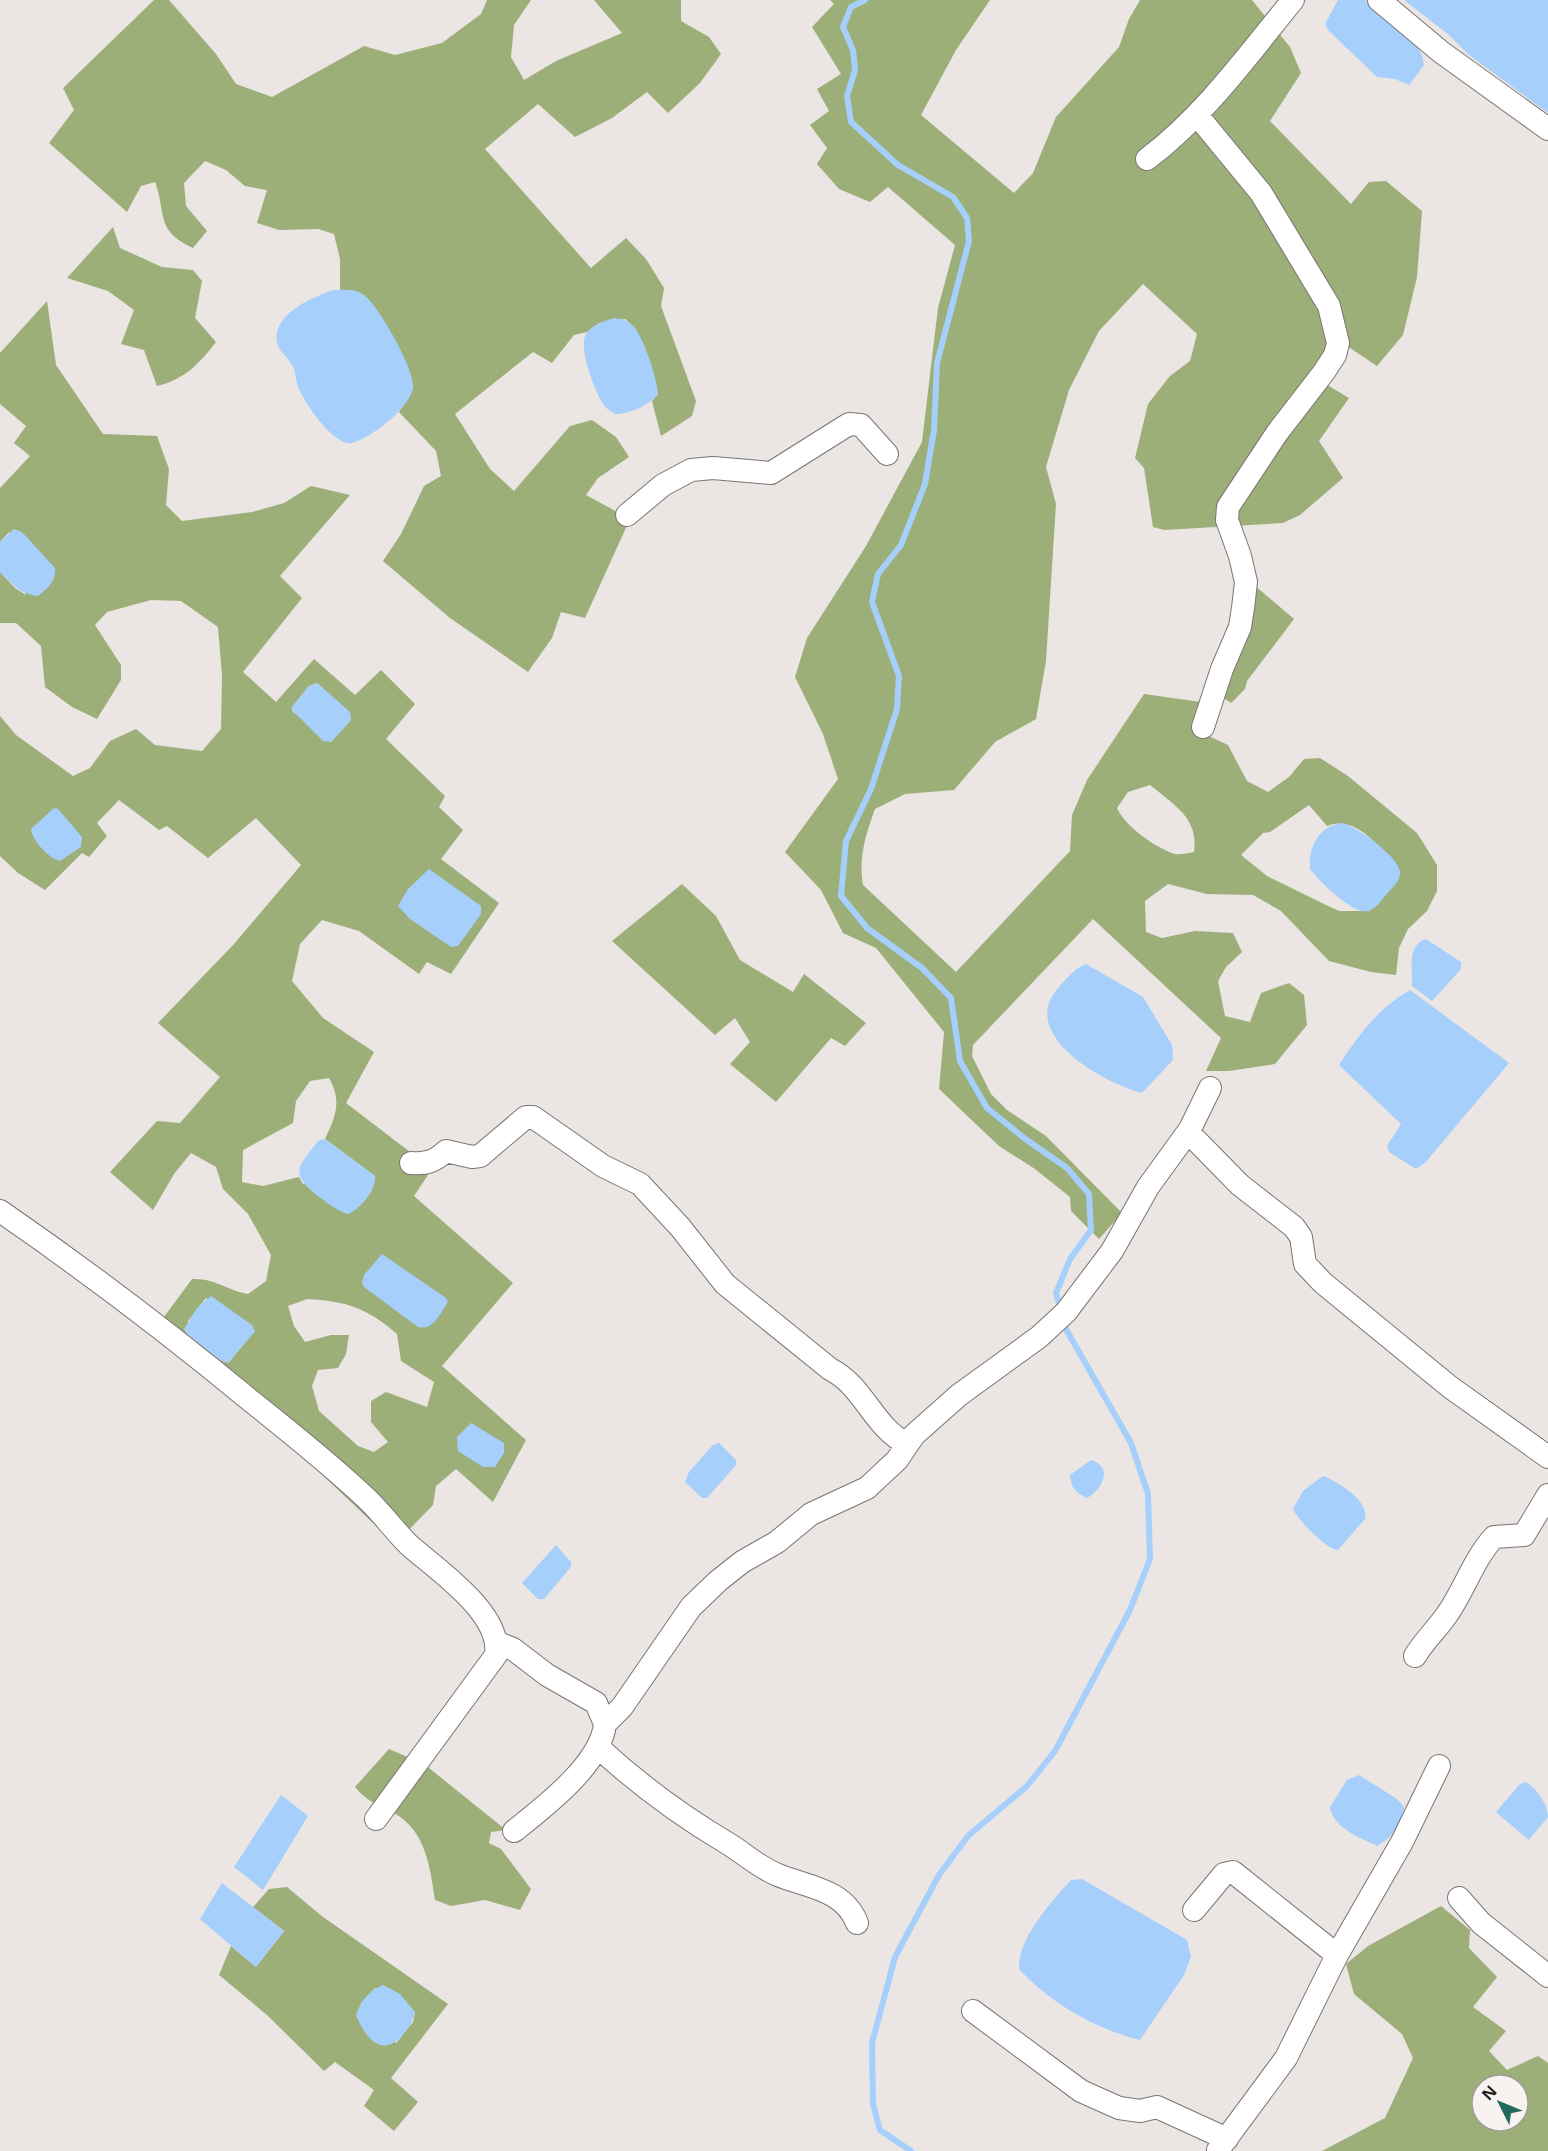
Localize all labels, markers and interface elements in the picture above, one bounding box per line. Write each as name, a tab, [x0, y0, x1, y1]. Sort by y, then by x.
north arrow	[1470, 2073, 1530, 2133]
text: N	[1477, 2081, 1502, 2105]

